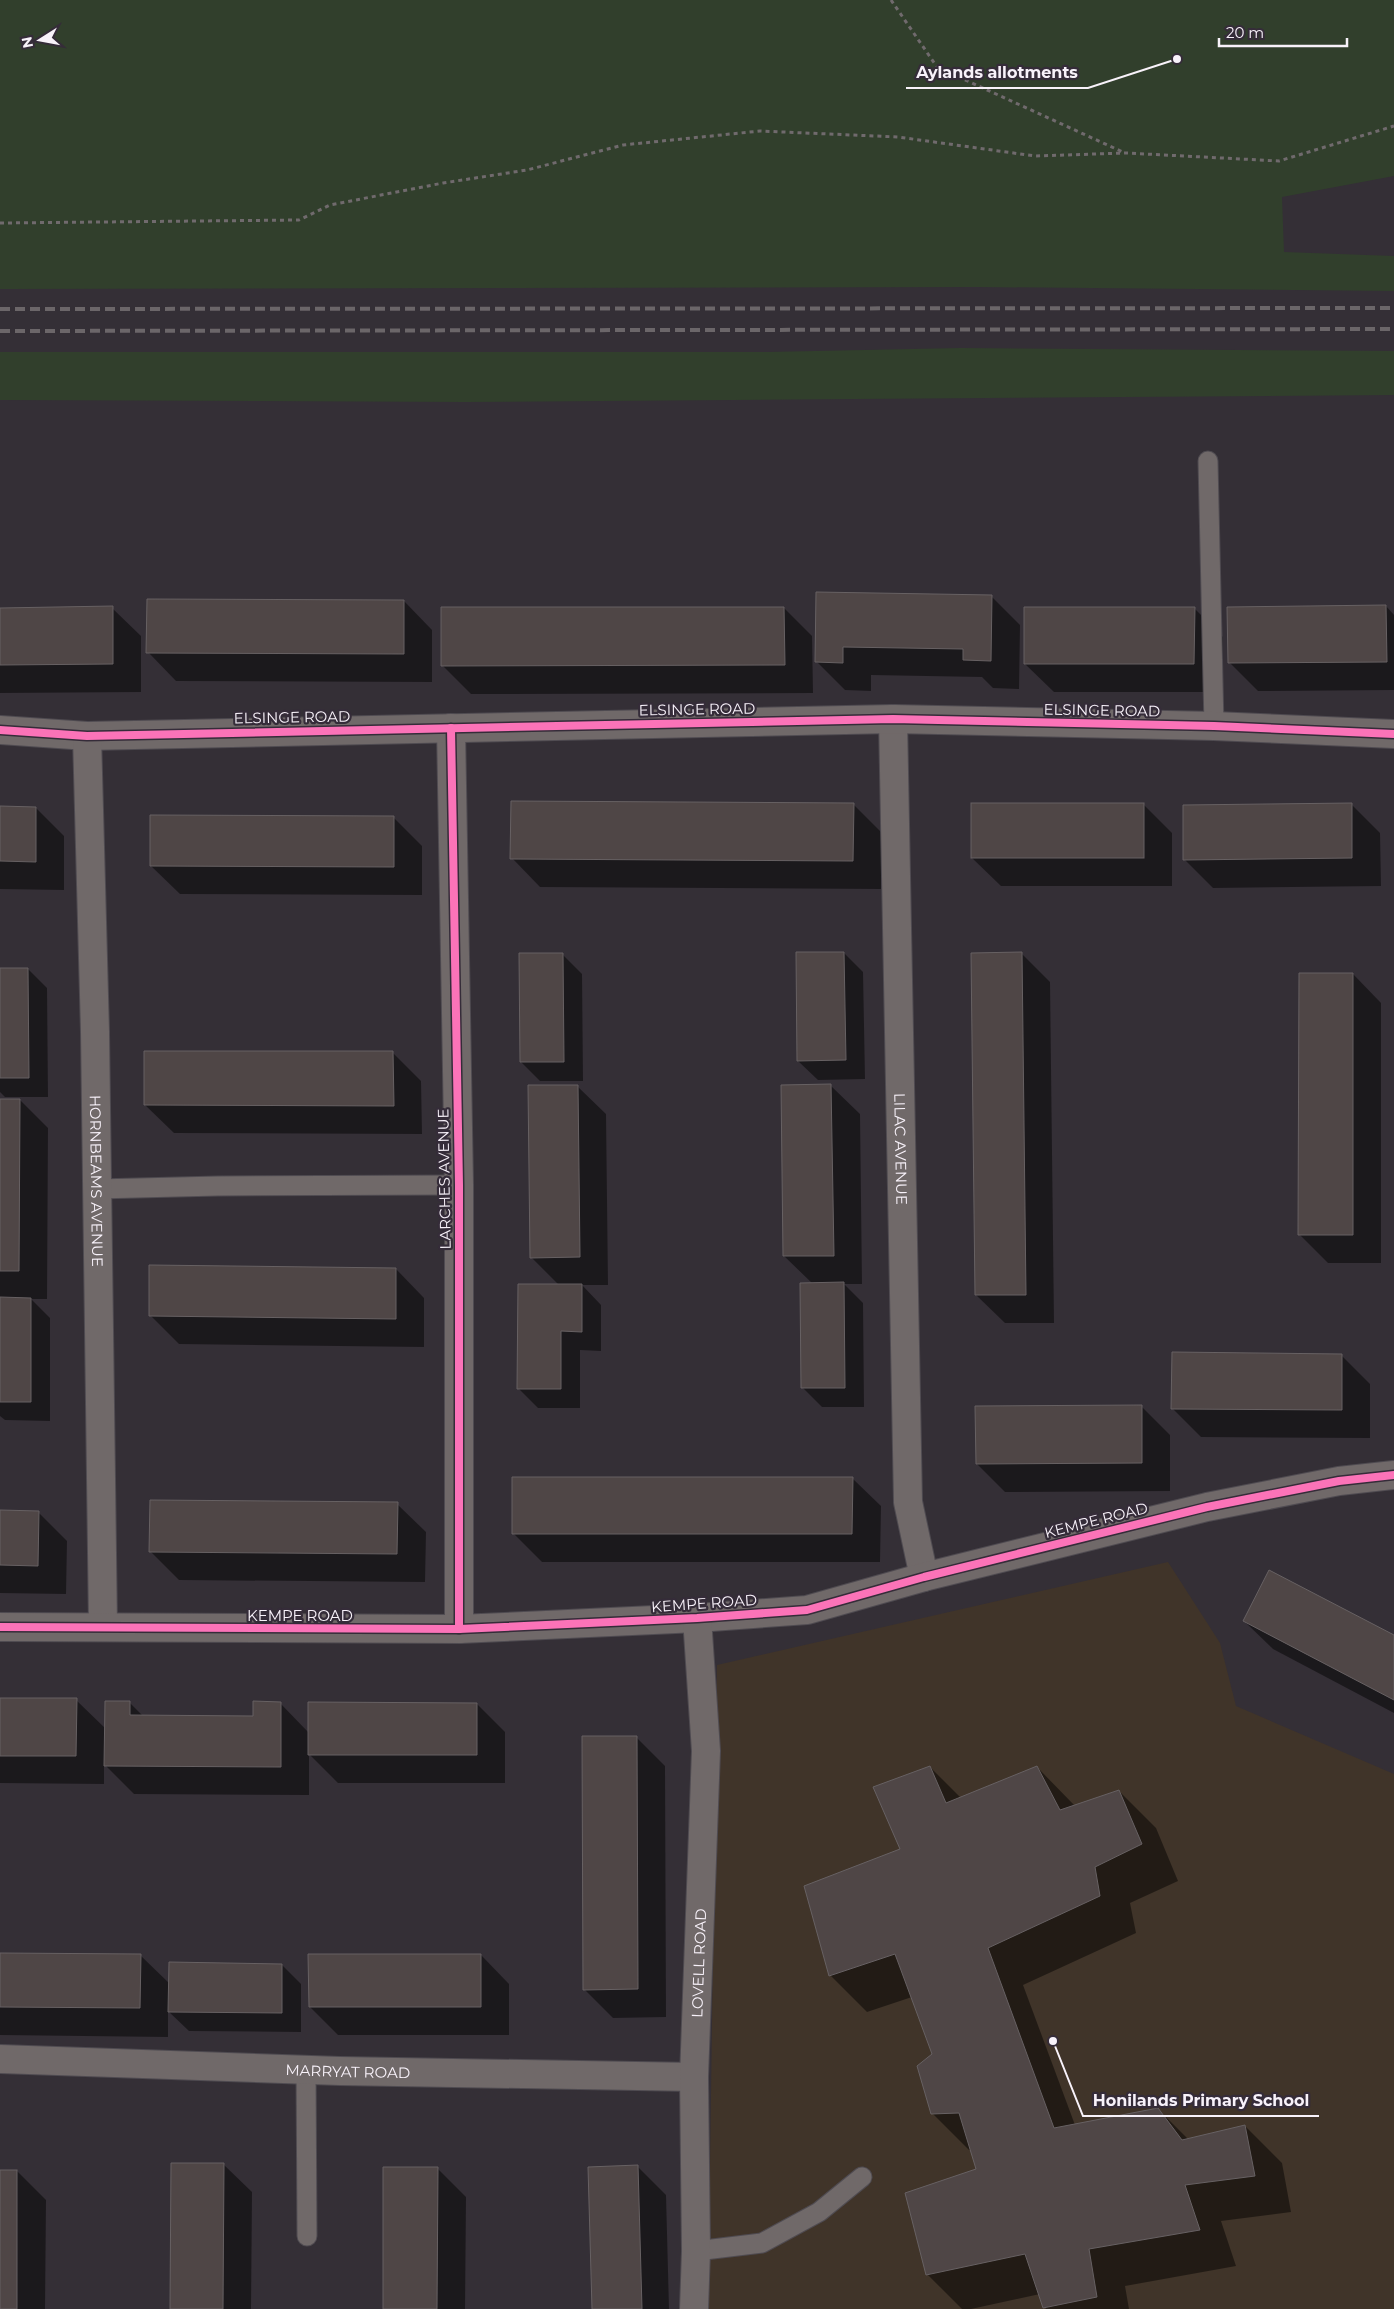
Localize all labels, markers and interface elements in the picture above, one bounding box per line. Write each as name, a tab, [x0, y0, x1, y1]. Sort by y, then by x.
north arrow	[15, 15, 65, 65]
scale bar	[1219, 15, 1346, 47]
text: 20 m	[1226, 23, 1264, 42]
text: N	[17, 35, 37, 50]
callout: Aylands allotments	[906, 57, 1088, 88]
text: Aylands allotments	[915, 63, 1078, 82]
street label: ELSINGE ROAD	[638, 698, 756, 720]
street label: ELSINGE ROAD	[1043, 699, 1161, 721]
street label: ELSINGE ROAD	[233, 706, 351, 728]
street label: LILAC AVENUE	[891, 1093, 912, 1205]
street label: HORNBEAMS AVENUE	[86, 1095, 108, 1267]
street label: LARCHES AVENUE	[433, 1108, 455, 1250]
street label: KEMPE ROAD	[1042, 1498, 1150, 1542]
street label: KEMPE ROAD	[650, 1590, 758, 1616]
street label: KEMPE ROAD	[247, 1606, 353, 1625]
street label: LOVELL ROAD	[687, 1908, 710, 2018]
street label: MARRYAT ROAD	[285, 2060, 410, 2082]
callout: Honilands Primary School	[1083, 2085, 1319, 2116]
text: Honilands Primary School	[1093, 2091, 1309, 2110]

